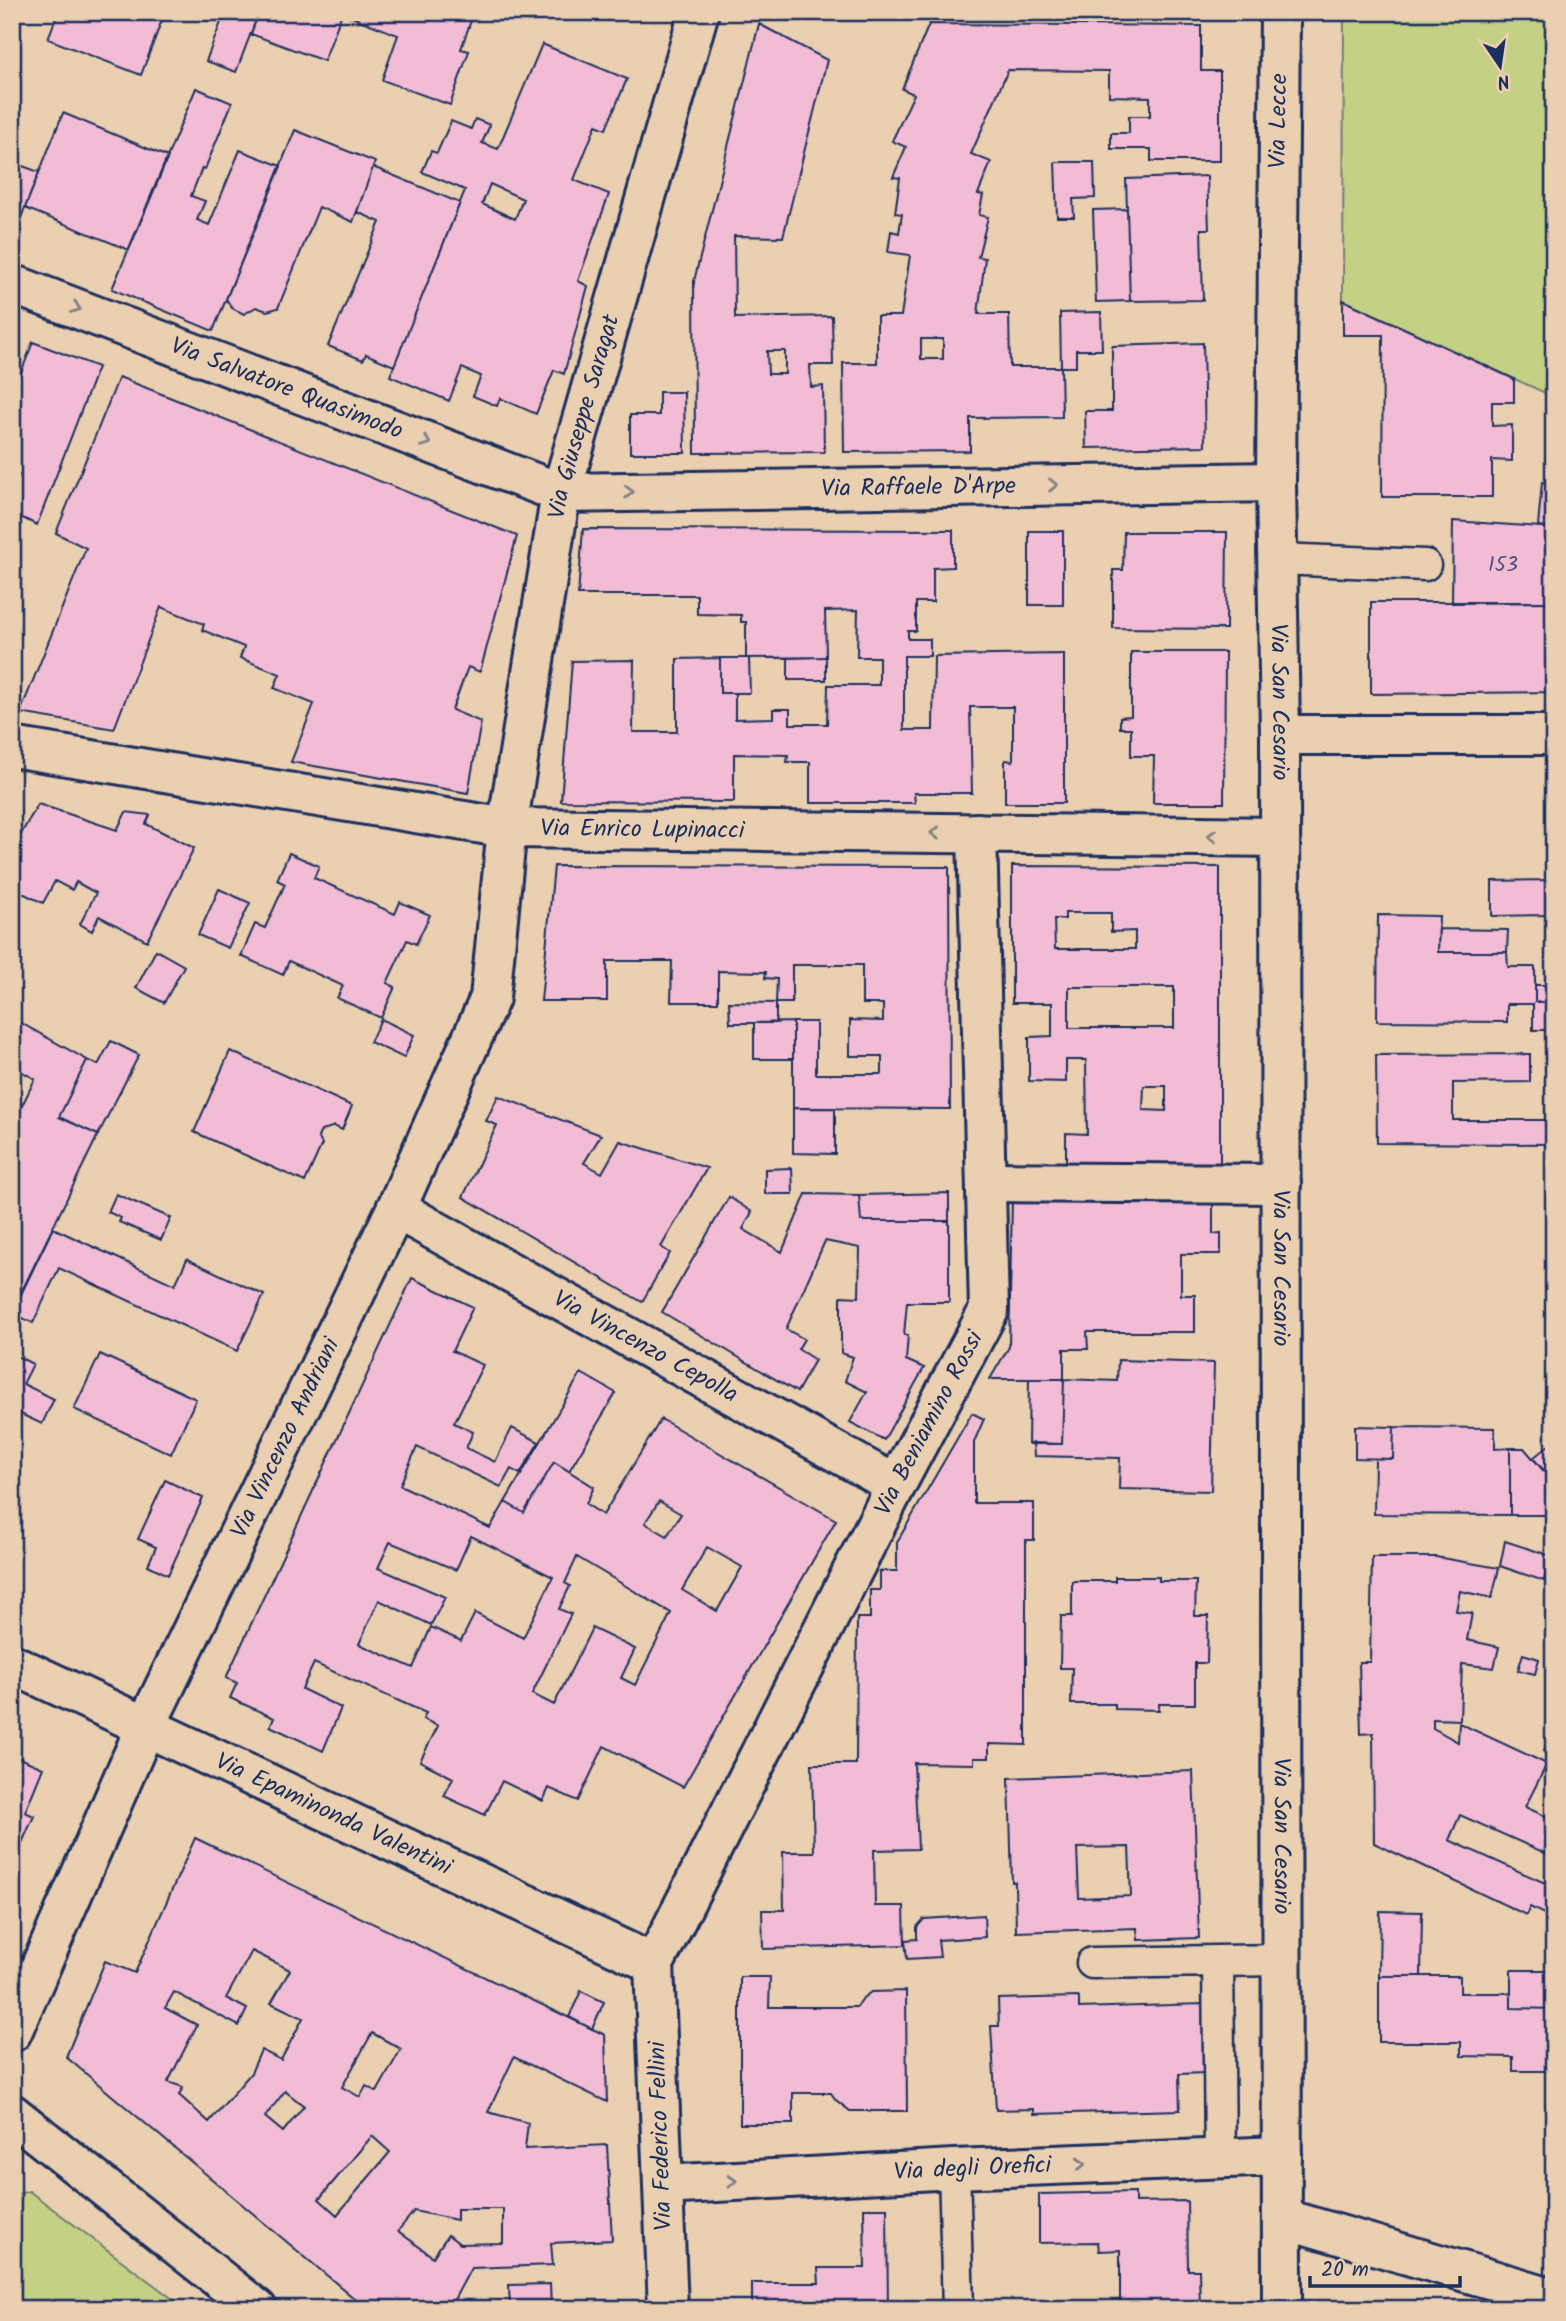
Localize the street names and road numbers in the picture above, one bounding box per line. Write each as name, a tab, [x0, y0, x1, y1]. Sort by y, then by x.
street label: Via Lecce	[1259, 73, 1299, 169]
street label: Via Giuseppe Saragat	[538, 309, 631, 522]
street label: Via Salvatore Quasimodo	[165, 327, 409, 451]
street label: Via Raffaele D'Arpe	[821, 466, 1016, 508]
street label: Via San Cesario	[1259, 623, 1300, 781]
street label: Via Enrico Lupinacci	[540, 809, 746, 850]
street label: Via San Cesario	[1261, 1189, 1300, 1347]
street label: Via Vincenzo Cepolla	[546, 1280, 745, 1414]
street label: Via Beniamino Rossi	[864, 1323, 995, 1523]
street label: Via Vincenzo Andriani	[220, 1330, 351, 1545]
street label: Via Epaminonda Valentini	[209, 1742, 460, 1887]
street label: Via San Cesario	[1262, 1757, 1301, 1915]
street label: Via Federico Fellini	[638, 2039, 684, 2231]
street label: Via degli Orefici	[893, 2146, 1053, 2192]

